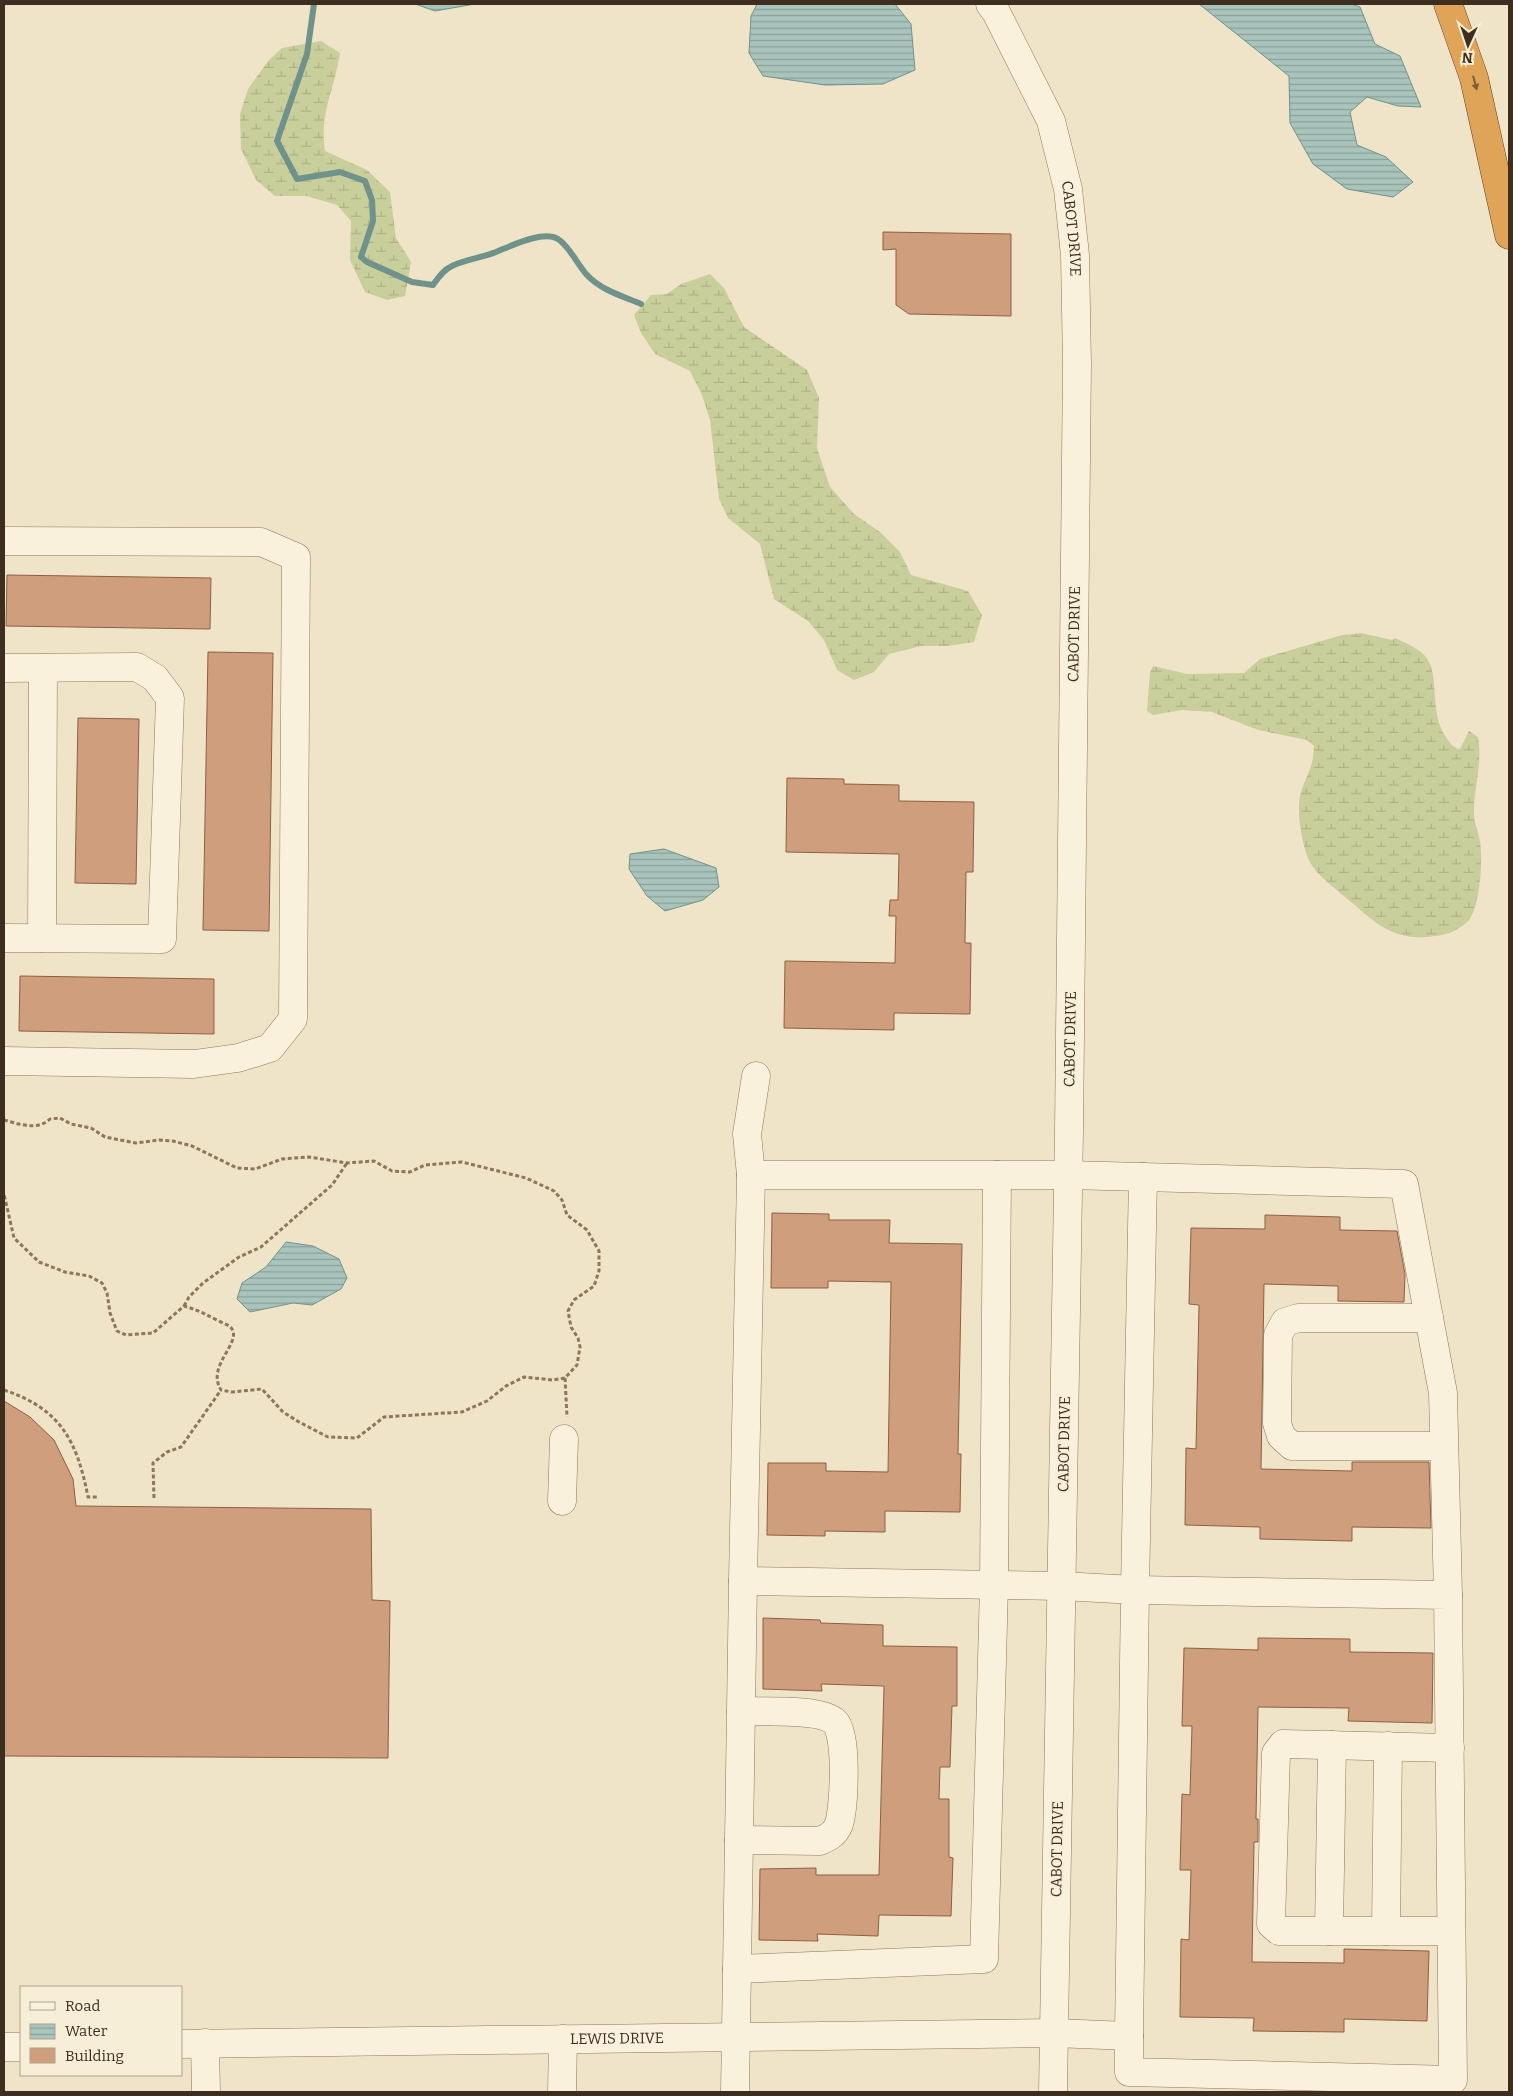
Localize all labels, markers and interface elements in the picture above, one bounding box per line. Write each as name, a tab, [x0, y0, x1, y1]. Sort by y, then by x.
north arrow	[1443, 20, 1493, 70]
text: N	[1461, 49, 1473, 66]
one-way arrow	[1472, 75, 1480, 90]
street label: CABOT DRIVE	[1057, 179, 1084, 277]
street label: CABOT DRIVE	[1064, 586, 1084, 682]
street label: CABOT DRIVE	[1060, 991, 1080, 1087]
street label: CABOT DRIVE	[1054, 1396, 1074, 1492]
street label: CABOT DRIVE	[1047, 1801, 1067, 1897]
legend	[20, 1986, 182, 2076]
text: Road	[65, 1997, 100, 2015]
text: Water	[65, 2022, 108, 2040]
street label: LEWIS DRIVE	[570, 2029, 664, 2048]
text: Building	[65, 2047, 124, 2065]

